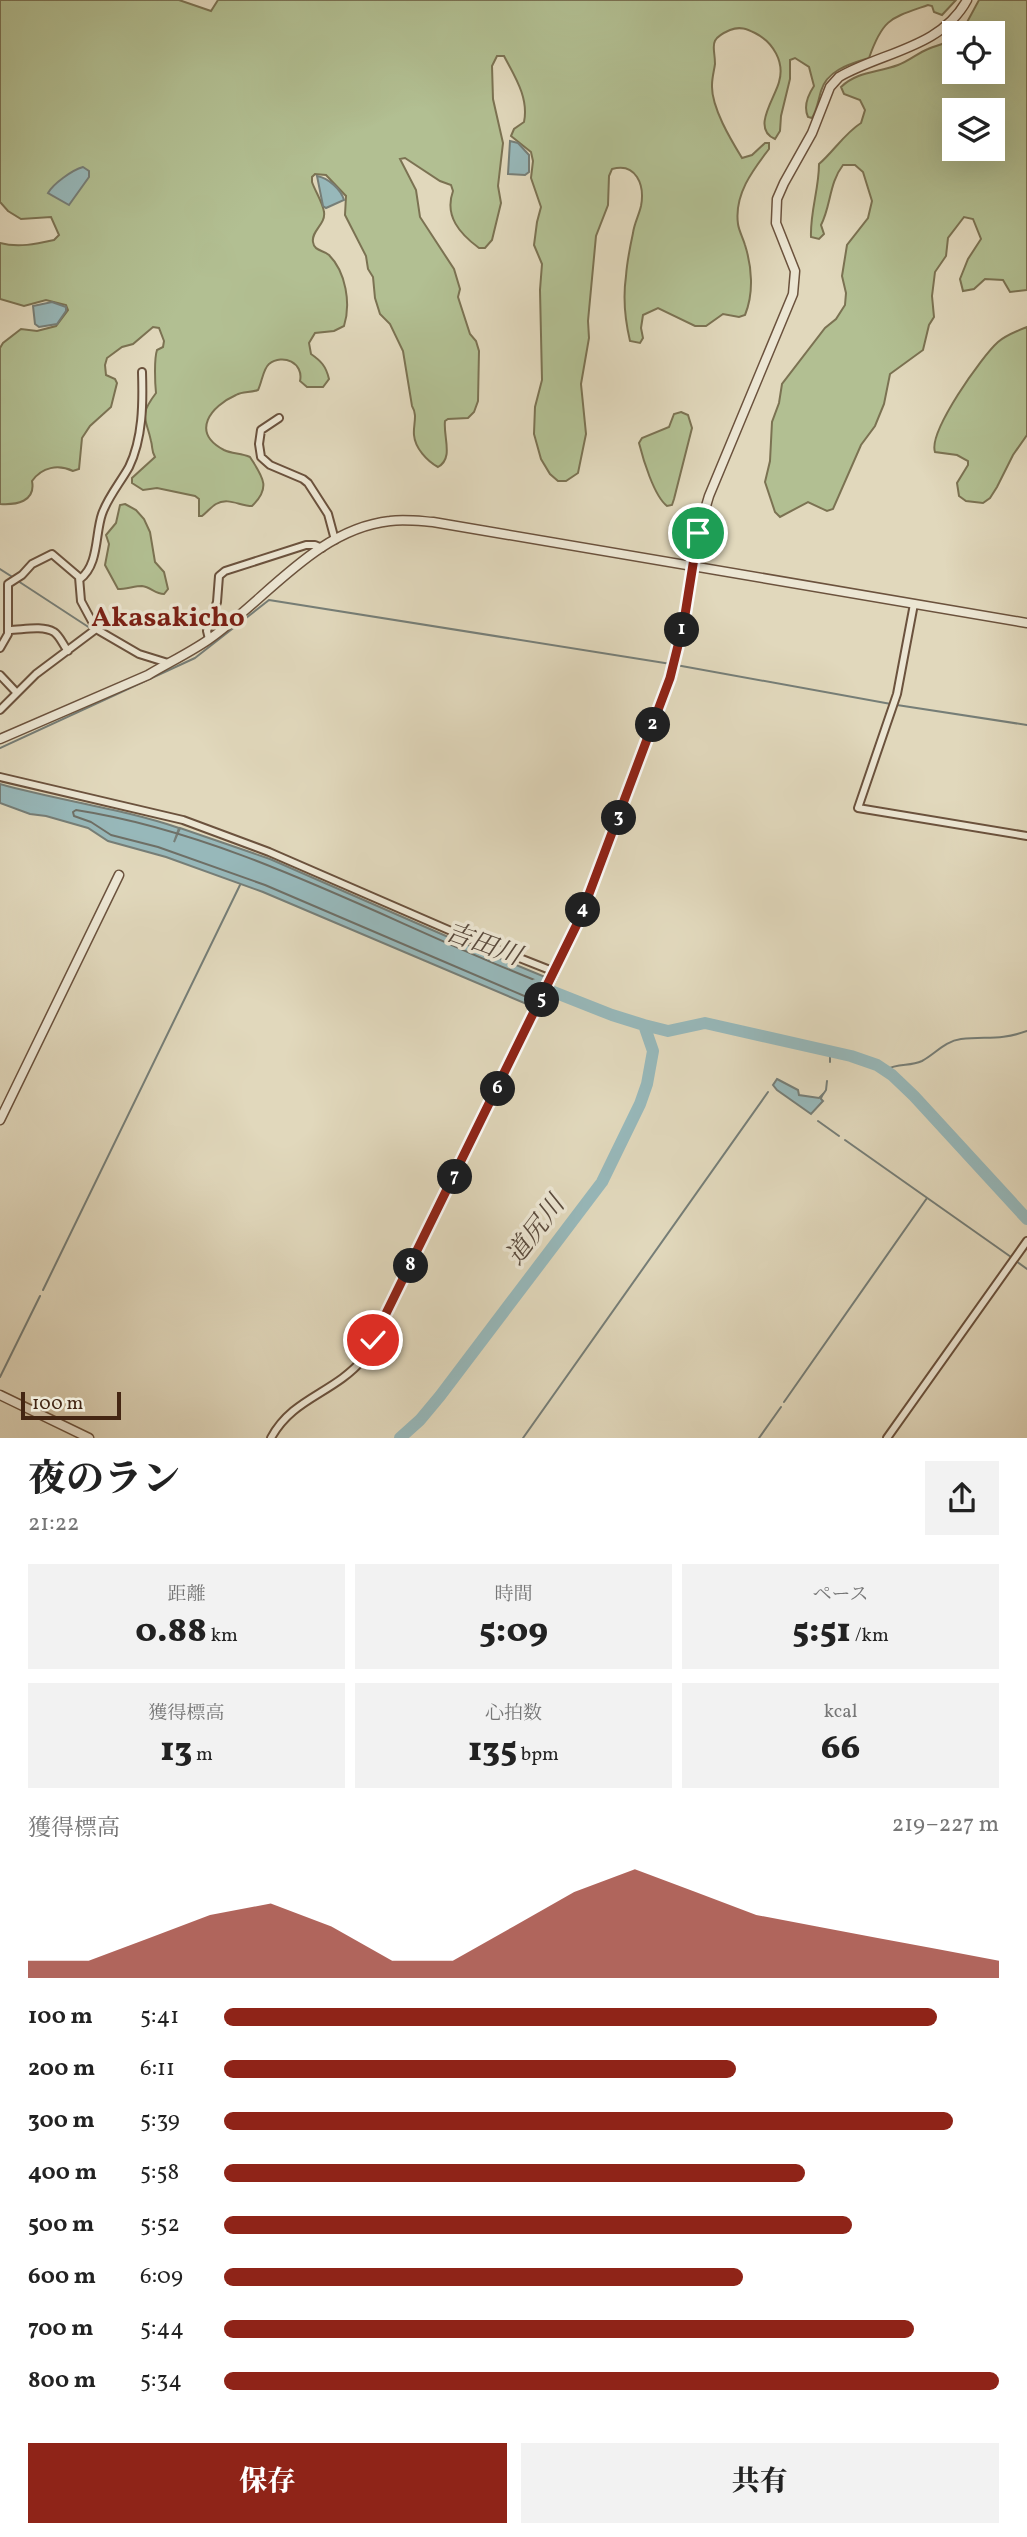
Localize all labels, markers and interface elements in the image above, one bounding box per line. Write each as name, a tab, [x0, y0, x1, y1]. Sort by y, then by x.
map controls	[942, 21, 1005, 161]
button: locate	[942, 21, 1005, 84]
button: layers	[942, 98, 1005, 161]
pin	[668, 503, 728, 563]
icon: arrive	[679, 514, 717, 552]
district label: Akasakicho	[91, 599, 245, 638]
pin: 1	[664, 612, 700, 648]
text: 1	[678, 616, 685, 642]
pin: 2	[636, 708, 670, 742]
text: 2	[648, 711, 657, 737]
pin: 3	[602, 800, 636, 836]
text: 3	[614, 804, 623, 830]
pin: 4	[566, 892, 600, 928]
text: 4	[577, 896, 588, 922]
water label: 吉田川	[440, 915, 529, 976]
pin: 5	[524, 982, 560, 1018]
text: 5	[537, 986, 546, 1012]
pin: 6	[480, 1072, 516, 1106]
text: 6	[492, 1075, 503, 1101]
pin: 7	[438, 1160, 472, 1194]
text: 7	[450, 1163, 459, 1189]
water label: 道尻川	[498, 1187, 576, 1273]
pin: 8	[394, 1248, 428, 1284]
text: 8	[405, 1252, 416, 1278]
pin	[343, 1310, 403, 1370]
icon: check	[354, 1321, 392, 1359]
scale bar	[21, 1389, 121, 1421]
text: 100 m	[32, 1391, 83, 1417]
text: 夜のラン	[28, 1455, 180, 1508]
button: share	[925, 1461, 999, 1535]
text: 21:22	[28, 1508, 79, 1540]
text: 距離	[167, 1582, 206, 1608]
text: 時間	[494, 1582, 533, 1608]
text: ペース	[812, 1582, 869, 1608]
text: 0.88	[135, 1608, 207, 1656]
text: 5:09	[479, 1608, 548, 1656]
text: 5:51	[792, 1608, 851, 1656]
text: km	[207, 1623, 238, 1649]
text: /km	[851, 1623, 889, 1649]
text: kcal	[824, 1699, 857, 1725]
text: 獲得標高	[148, 1701, 225, 1727]
text: 心拍数	[485, 1701, 542, 1727]
text: 66	[821, 1725, 860, 1773]
text: 13	[160, 1727, 192, 1775]
text: 135	[468, 1727, 517, 1775]
text: m	[192, 1742, 213, 1768]
text: bpm	[517, 1742, 559, 1768]
text: 219–227 m	[892, 1809, 999, 1841]
text: 獲得標高	[28, 1813, 120, 1845]
text: 100 m	[28, 2001, 93, 2033]
text: 5:41	[140, 2001, 179, 2033]
text: 200 m	[28, 2053, 95, 2085]
text: 6:11	[140, 2053, 175, 2085]
text: 300 m	[28, 2105, 95, 2137]
text: 5:39	[140, 2105, 180, 2137]
text: 400 m	[28, 2157, 97, 2189]
text: 5:58	[140, 2157, 179, 2189]
text: 500 m	[28, 2209, 94, 2241]
text: 5:52	[140, 2209, 180, 2241]
text: 600 m	[28, 2261, 96, 2293]
text: 6:09	[140, 2261, 183, 2293]
text: 700 m	[28, 2313, 94, 2345]
text: 5:44	[140, 2313, 184, 2345]
text: 800 m	[28, 2365, 96, 2397]
text: 5:34	[140, 2365, 182, 2397]
button: 保存	[28, 2443, 507, 2523]
button: 共有	[521, 2443, 999, 2523]

